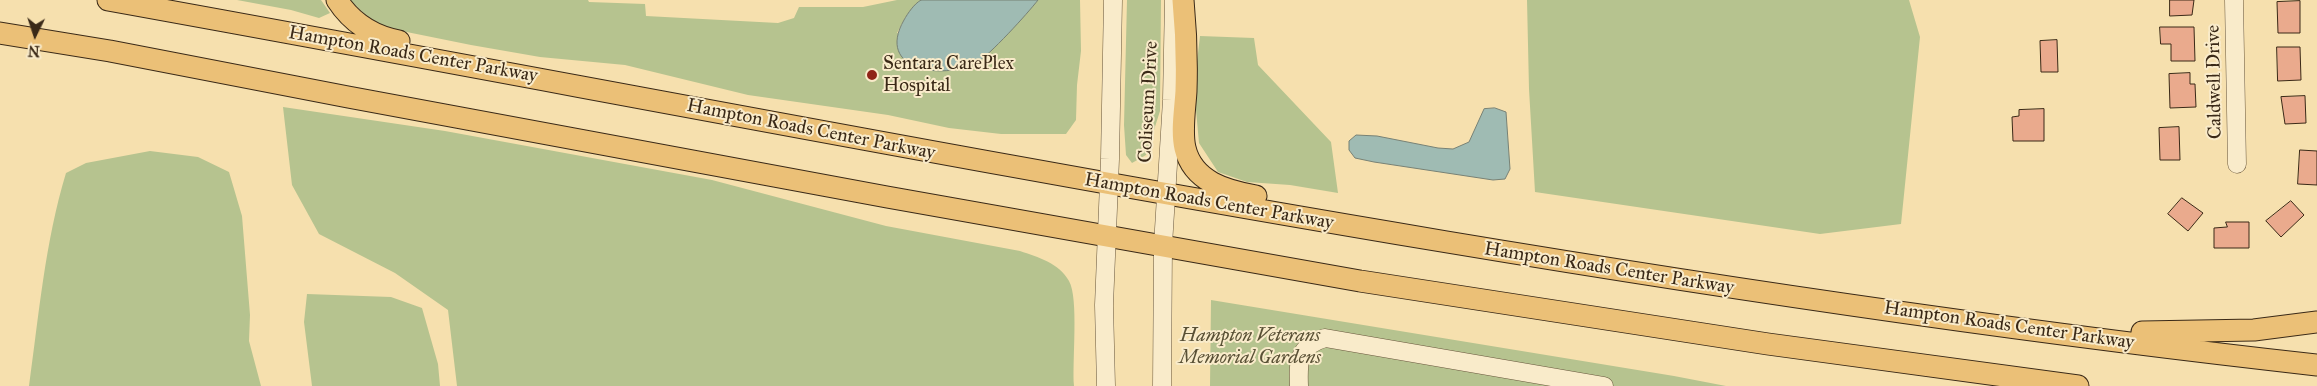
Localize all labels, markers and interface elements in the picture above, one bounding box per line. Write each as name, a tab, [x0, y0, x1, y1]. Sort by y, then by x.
north arrow	[10, 10, 60, 60]
street label: Hampton Roads Center Parkway	[287, 22, 539, 88]
street label: Caldwell Drive	[2203, 25, 2227, 139]
street label: Coliseum Drive	[1134, 41, 1164, 163]
text: N	[27, 42, 40, 59]
place label: Sentara CarePlex Hospital	[883, 53, 1014, 97]
marker: Sentara CarePlex Hospital	[865, 68, 879, 82]
street label: Hampton Roads Center Parkway	[685, 95, 937, 165]
street label: Hampton Roads Center Parkway	[1083, 169, 1335, 235]
street label: Hampton Roads Center Parkway	[1482, 238, 1736, 300]
street label: Hampton Roads Center Parkway	[1882, 297, 2136, 355]
park label: Hampton Veterans Memorial Gardens	[1179, 325, 1321, 369]

